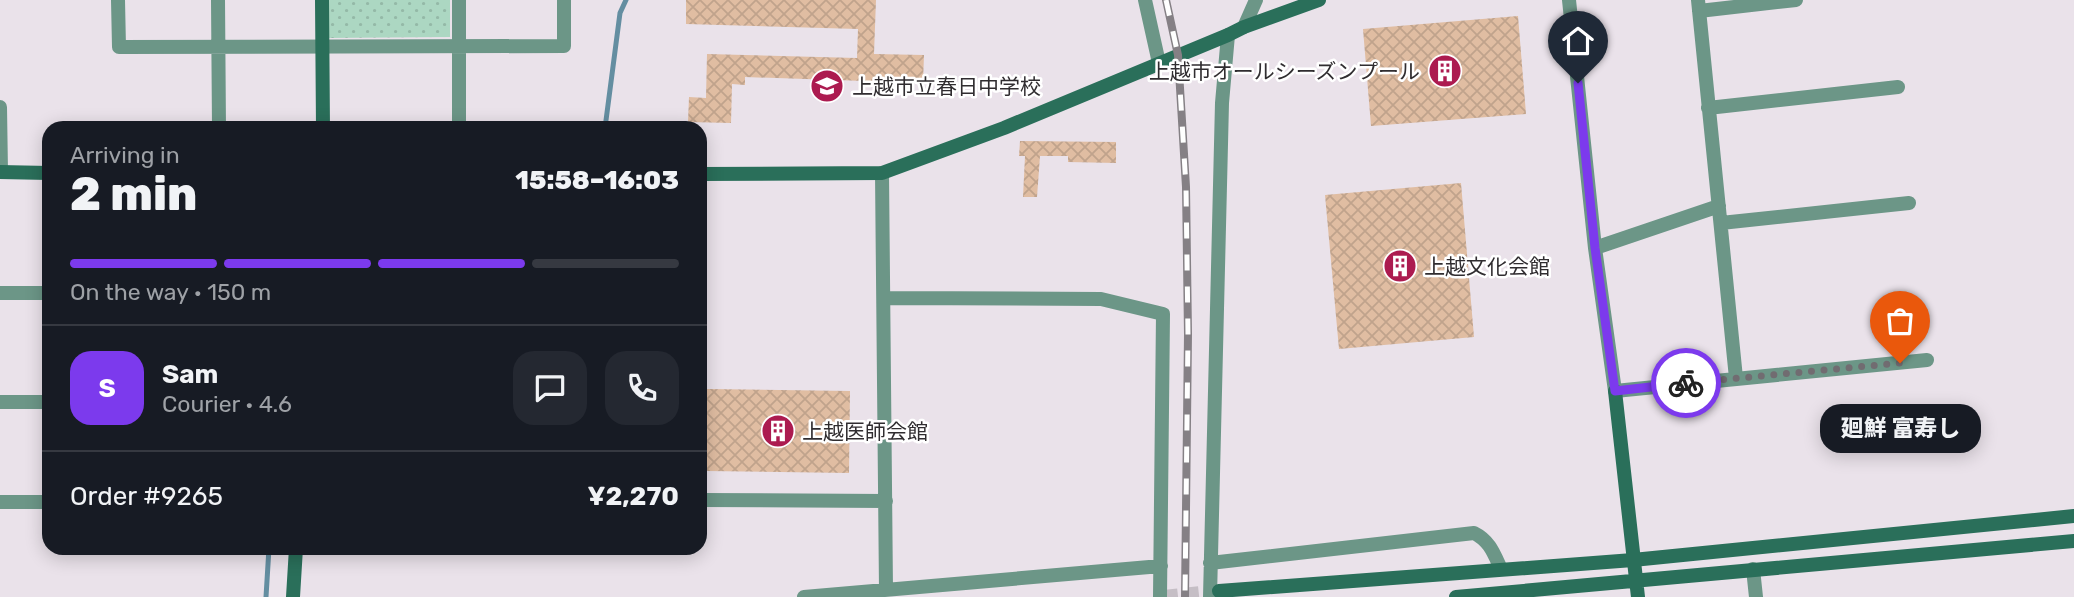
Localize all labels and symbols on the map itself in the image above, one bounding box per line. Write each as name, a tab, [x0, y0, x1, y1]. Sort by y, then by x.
pin	[1548, 11, 1608, 83]
building icon: 上越市オールシーズンプール	[1426, 52, 1464, 90]
place label: 上越市オールシーズンプール	[1149, 59, 1420, 84]
school or university icon: 上越市立春日中学校	[808, 67, 846, 105]
place label: 上越市立春日中学校	[852, 74, 1041, 99]
building icon: 上越文化会館	[1381, 247, 1419, 285]
place label: 上越文化会館	[1424, 254, 1550, 279]
pin	[1870, 291, 1930, 363]
courier	[1651, 348, 1721, 418]
callout: 廻鮮 富寿し	[1820, 405, 1980, 454]
building icon: 上越医師会館	[759, 412, 797, 450]
place label: 上越医師会館	[802, 419, 928, 444]

